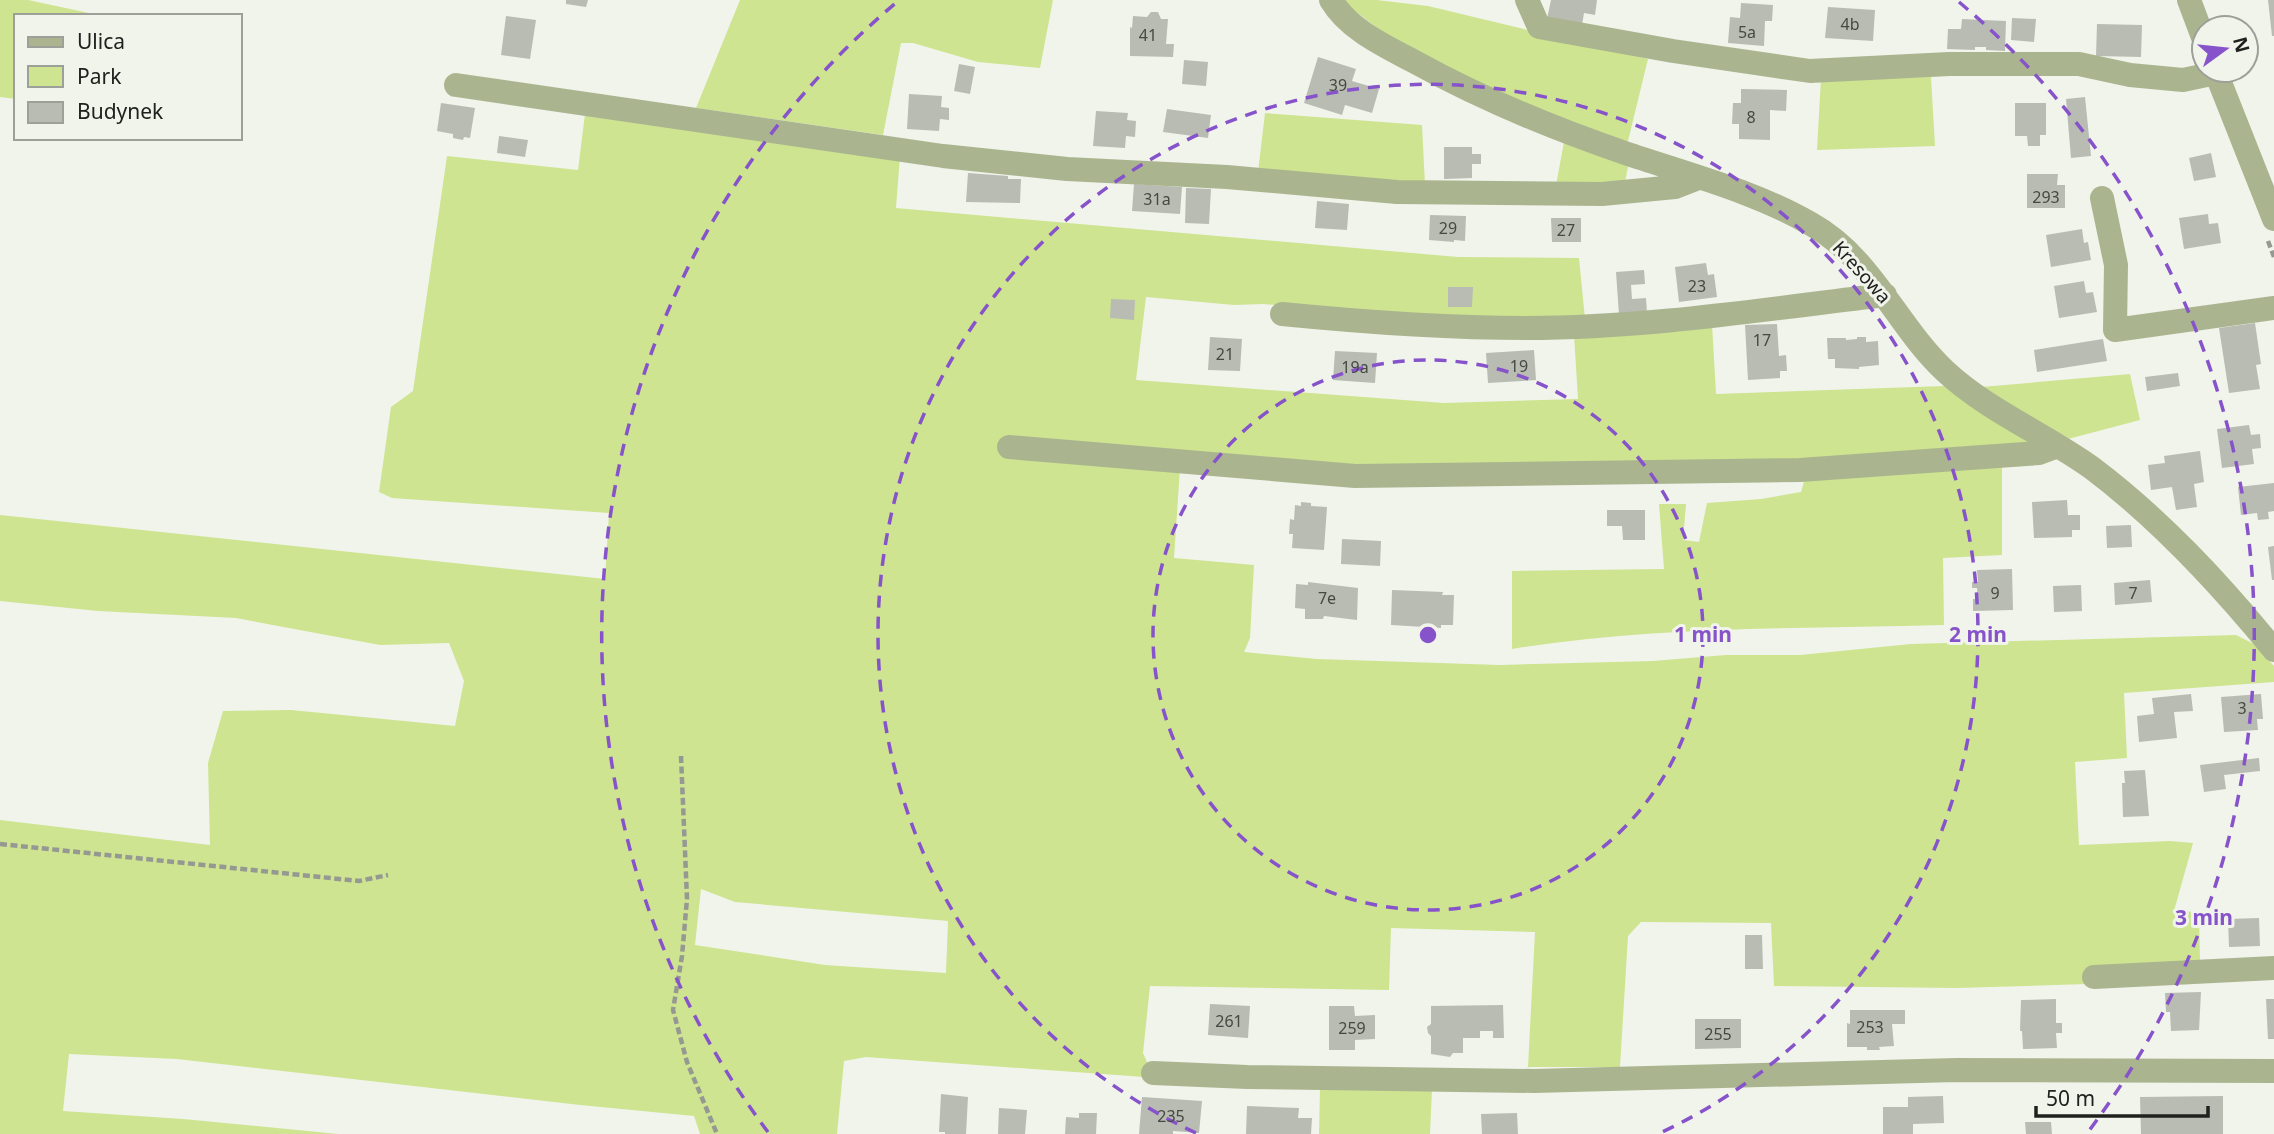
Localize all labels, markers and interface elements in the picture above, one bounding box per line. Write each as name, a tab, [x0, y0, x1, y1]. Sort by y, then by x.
house number: 4b	[1841, 13, 1860, 35]
legend	[14, 14, 242, 140]
north arrow	[2190, 14, 2260, 84]
house number: 5a	[1738, 21, 1756, 43]
house number: 41	[1139, 24, 1157, 46]
text: Ulica	[77, 27, 125, 55]
text: N	[2227, 34, 2256, 55]
text: Park	[77, 62, 122, 90]
house number: 39	[1329, 74, 1347, 96]
text: Budynek	[77, 97, 164, 125]
house number: 8	[1746, 106, 1756, 128]
house number: 293	[2032, 186, 2060, 208]
house number: 31a	[1143, 188, 1171, 210]
house number: 29	[1439, 217, 1457, 239]
house number: 27	[1557, 219, 1575, 241]
street label: Kresowa	[1827, 235, 1897, 309]
house number: 23	[1688, 275, 1706, 297]
house number: 17	[1753, 329, 1771, 351]
house number: 21	[1216, 343, 1234, 365]
house number: 19	[1510, 355, 1528, 377]
house number: 19a	[1341, 356, 1369, 378]
house number: 9	[1990, 582, 2000, 604]
house number: 7	[2128, 582, 2138, 604]
house number: 7e	[1318, 587, 1336, 609]
text: 1 min	[1674, 620, 1732, 648]
text: 2 min	[1949, 620, 2007, 648]
centre of rings	[1416, 623, 1440, 647]
house number: 3	[2237, 697, 2247, 719]
text: 3 min	[2175, 903, 2233, 931]
house number: 261	[1215, 1010, 1243, 1032]
house number: 253	[1856, 1016, 1884, 1038]
house number: 259	[1338, 1017, 1366, 1039]
house number: 255	[1704, 1023, 1732, 1045]
scale bar	[2036, 1074, 2208, 1118]
text: 50 m	[2046, 1084, 2095, 1112]
house number: 235	[1157, 1105, 1185, 1127]

